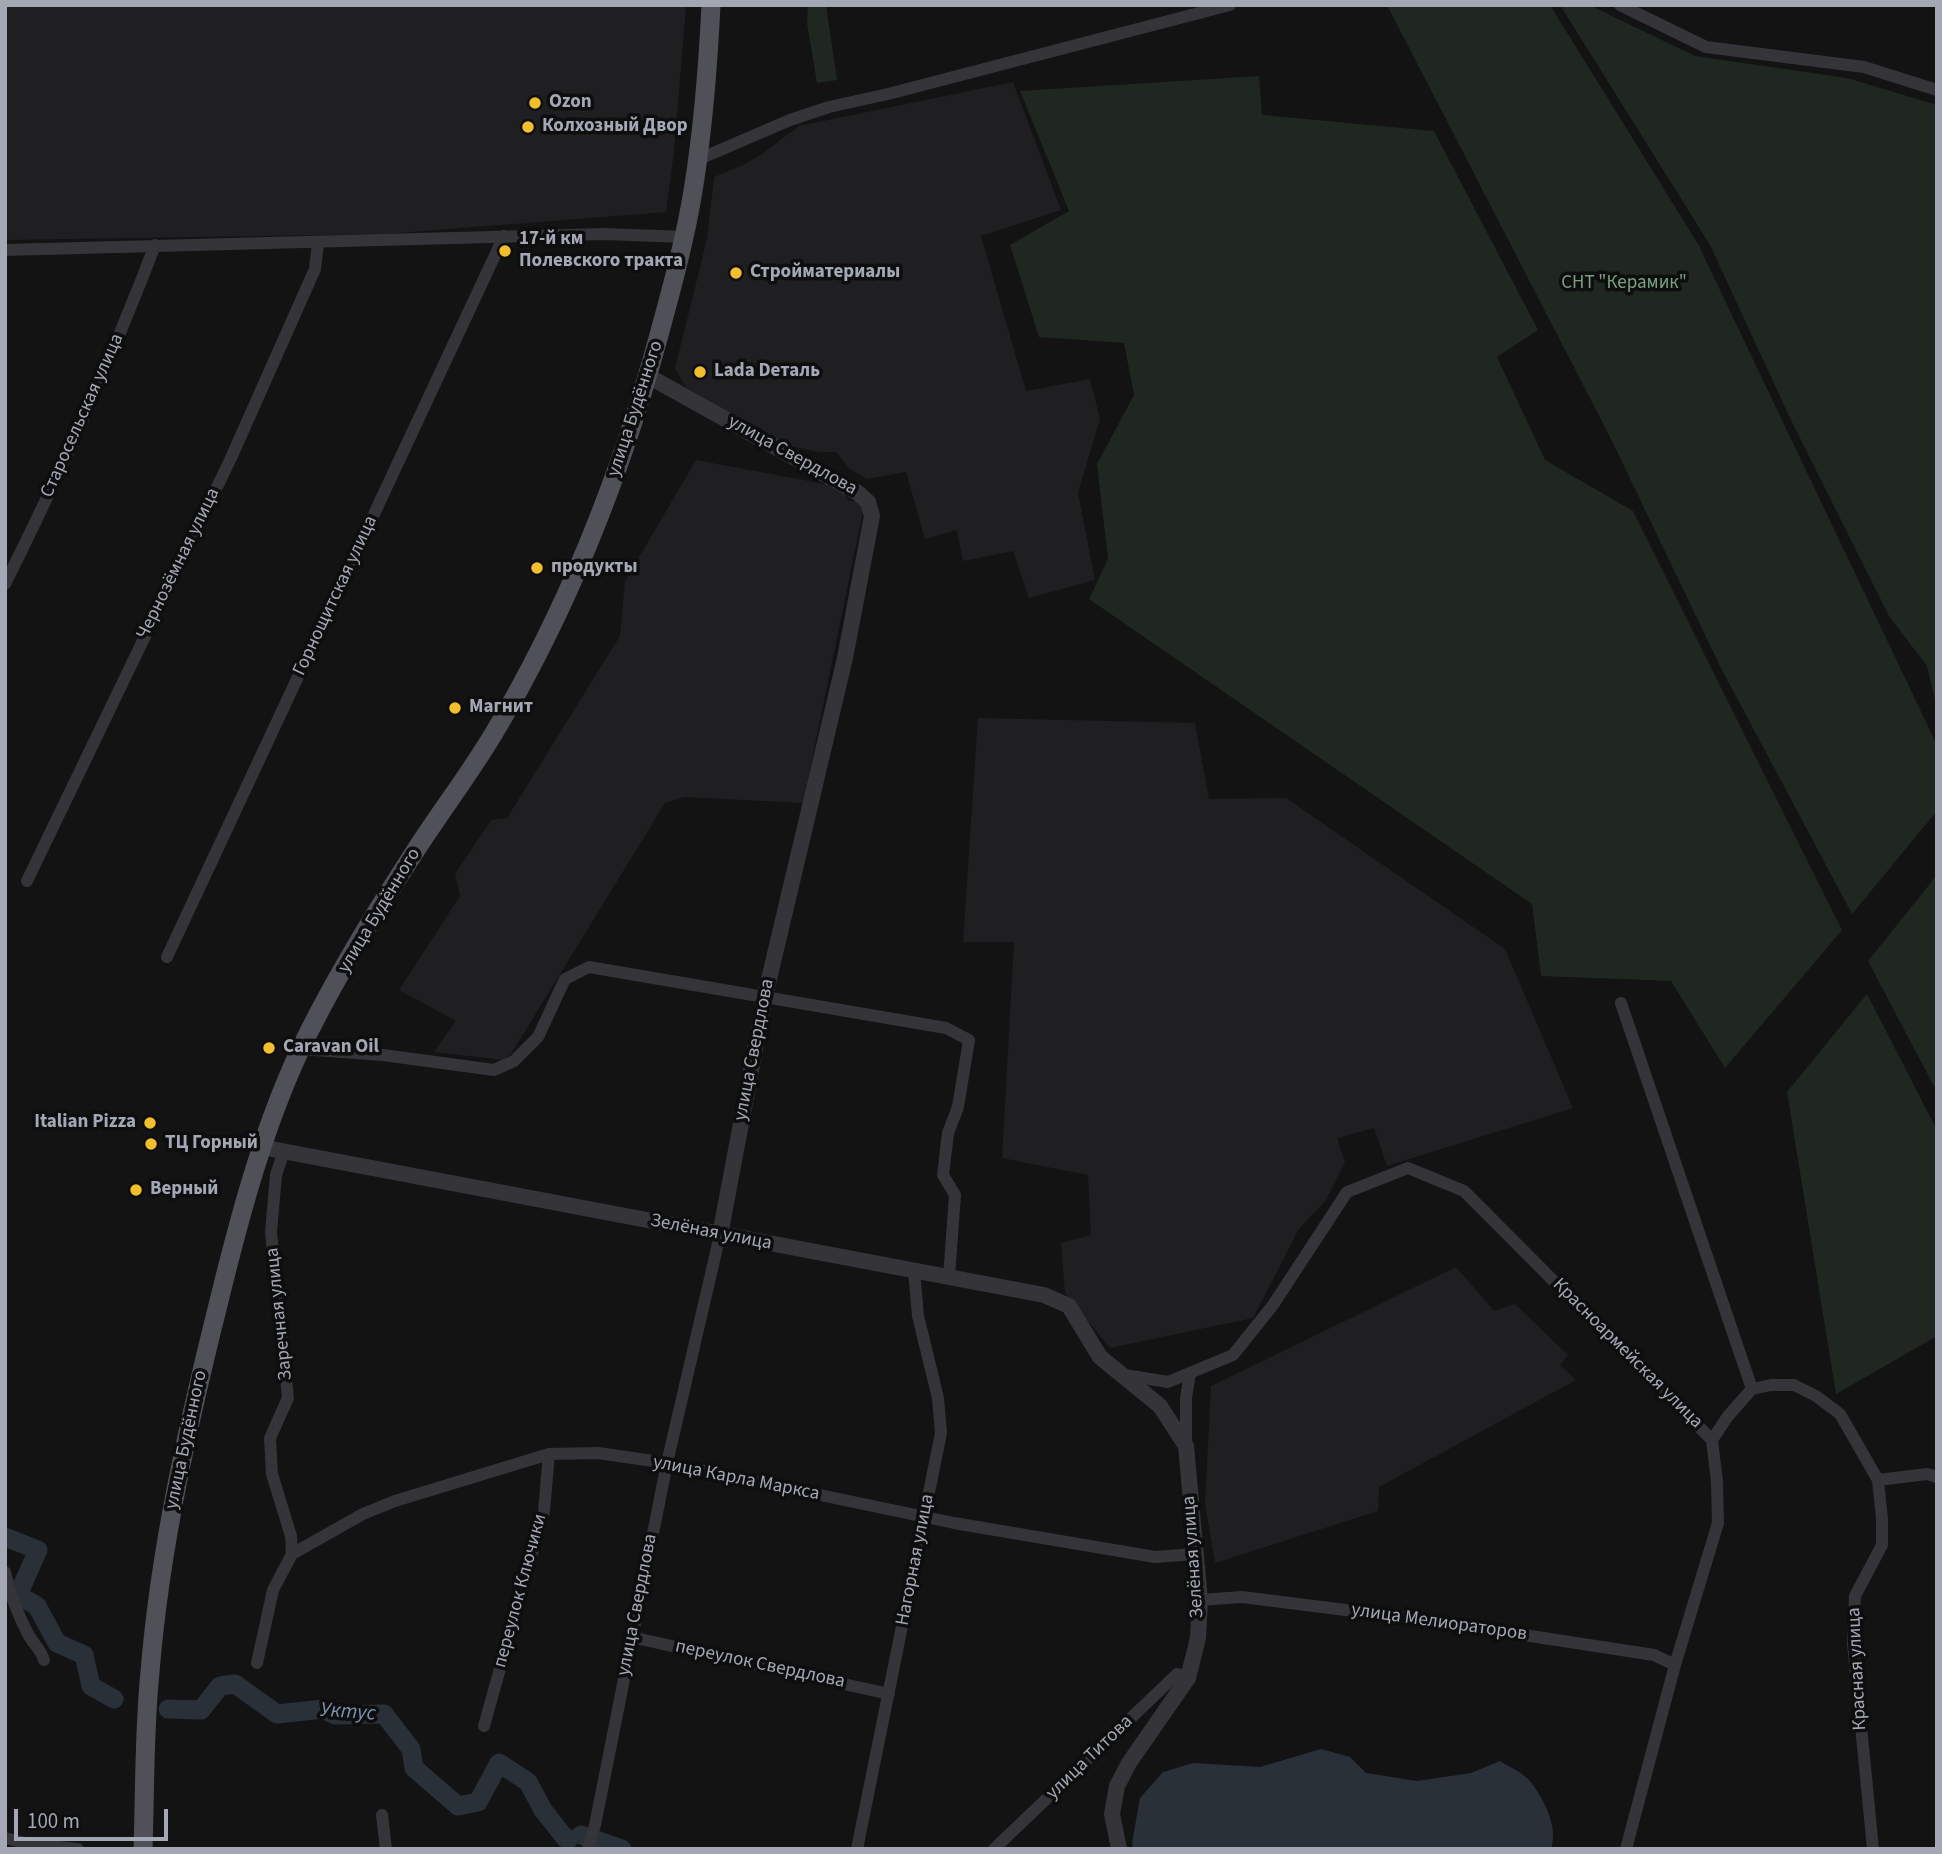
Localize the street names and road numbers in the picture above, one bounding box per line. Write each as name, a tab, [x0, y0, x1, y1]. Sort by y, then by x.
street label: Старосельская улица	[37, 330, 129, 502]
street label: улица Будённого	[603, 338, 669, 480]
street label: улица Свердлова	[723, 411, 861, 501]
street label: Чернозёмная улица	[132, 485, 226, 643]
street label: Горнощитская улица	[289, 512, 383, 680]
street label: улица Будённого	[334, 844, 426, 978]
street label: улица Свердлова	[730, 977, 780, 1123]
street label: Зелёная улица	[648, 1210, 774, 1256]
street label: Заречная улица	[262, 1246, 298, 1382]
street label: Красноармейская улица	[1547, 1274, 1707, 1434]
street label: улица Будённого	[161, 1368, 213, 1512]
street label: улица Карла Маркса	[651, 1452, 821, 1506]
street label: Нагорная улица	[892, 1492, 940, 1628]
street label: Зелёная улица	[1178, 1495, 1210, 1619]
street label: переулок Ключики	[489, 1512, 553, 1670]
street label: улица Свердлова	[613, 1532, 663, 1678]
street label: улица Мелиораторов	[1350, 1599, 1528, 1647]
street label: Красная улица	[1843, 1607, 1873, 1731]
street label: переулок Свердлова	[673, 1636, 847, 1694]
street label: улица Титова	[1042, 1711, 1138, 1805]

